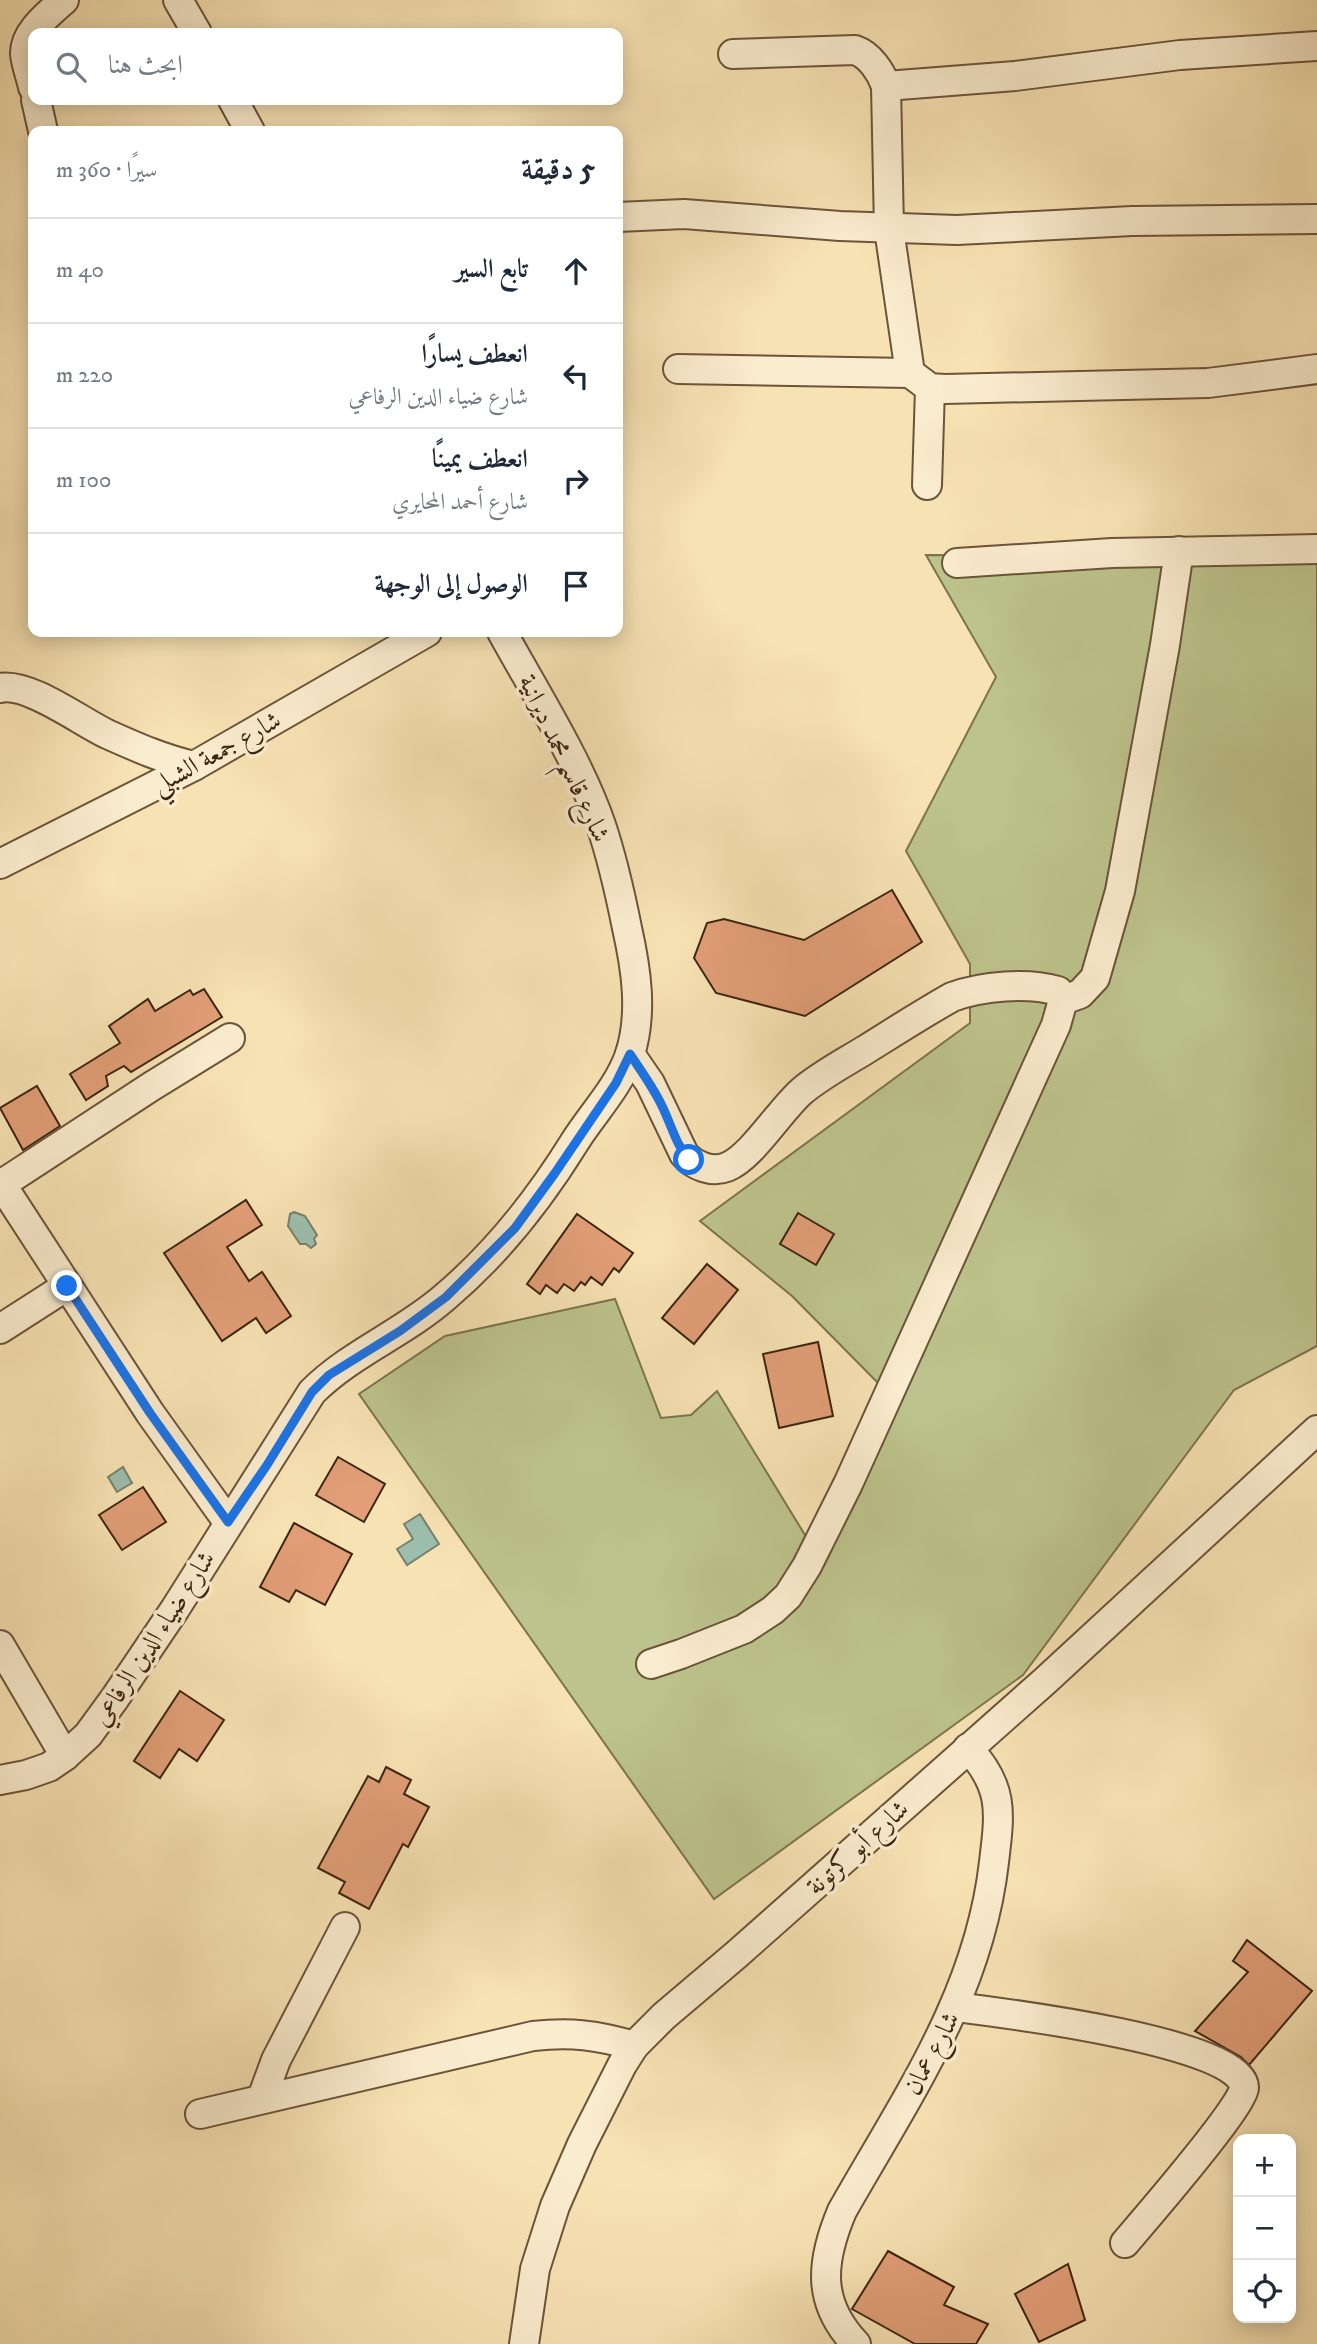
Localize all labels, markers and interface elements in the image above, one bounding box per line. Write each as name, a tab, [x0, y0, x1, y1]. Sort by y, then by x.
search box	[28, 28, 623, 105]
icon: search	[52, 48, 90, 86]
text: ابحث هنا	[108, 49, 183, 82]
text: 5 دقيقة	[521, 152, 595, 189]
text: سيرًا · 360 m	[56, 156, 157, 185]
icon: ahead	[557, 252, 595, 290]
text: تابع السير	[455, 253, 528, 286]
text: 40 m	[56, 256, 104, 285]
text: انعطف يسارًا	[421, 338, 528, 371]
icon: left	[557, 357, 595, 395]
text: 220 m	[56, 361, 113, 390]
text: شارع ضياء الدين الرفاعي	[348, 383, 528, 412]
text: انعطف يمينًا	[432, 443, 528, 476]
icon: right	[557, 462, 595, 500]
text: 100 m	[56, 466, 111, 495]
text: شارع أحمد المحايري	[392, 488, 528, 517]
icon: arrive	[557, 567, 595, 605]
text: الوصول إلى الوجهة	[374, 568, 528, 601]
street label: شارع قاسم محمد ديرانية	[503, 669, 617, 851]
street label: شارع جمعة الشبلي	[146, 704, 291, 809]
route start	[673, 1144, 704, 1175]
route end	[51, 1270, 82, 1301]
street label: شارع ضياء الدين الرفاعي	[85, 1545, 227, 1735]
street label: شارع أبو كرتونة	[798, 1792, 919, 1906]
street label: شارع عمان	[897, 2006, 972, 2103]
map controls	[1233, 2134, 1296, 2323]
button: +	[1233, 2134, 1296, 2197]
button: −	[1233, 2197, 1296, 2260]
button: locate	[1233, 2260, 1296, 2323]

